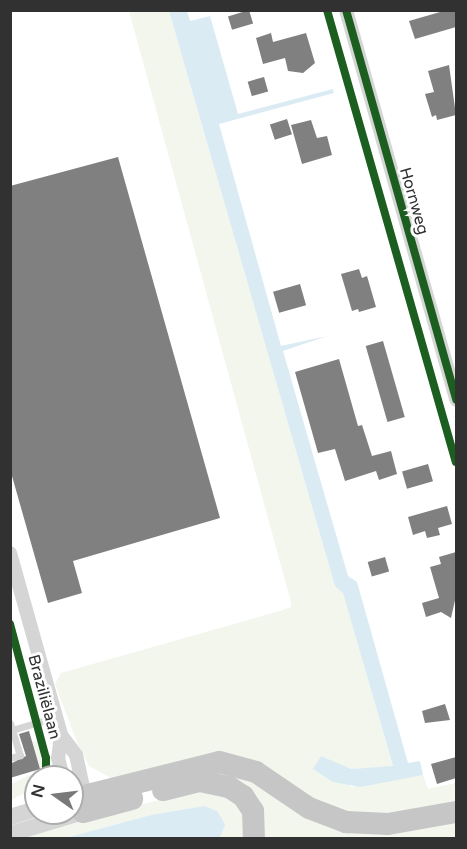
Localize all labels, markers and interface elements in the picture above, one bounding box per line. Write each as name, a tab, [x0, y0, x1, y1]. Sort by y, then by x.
street label: Hornweg	[395, 165, 433, 237]
street label: Braziliëlaan	[23, 653, 65, 741]
north arrow	[24, 765, 84, 825]
text: N	[27, 782, 50, 800]

